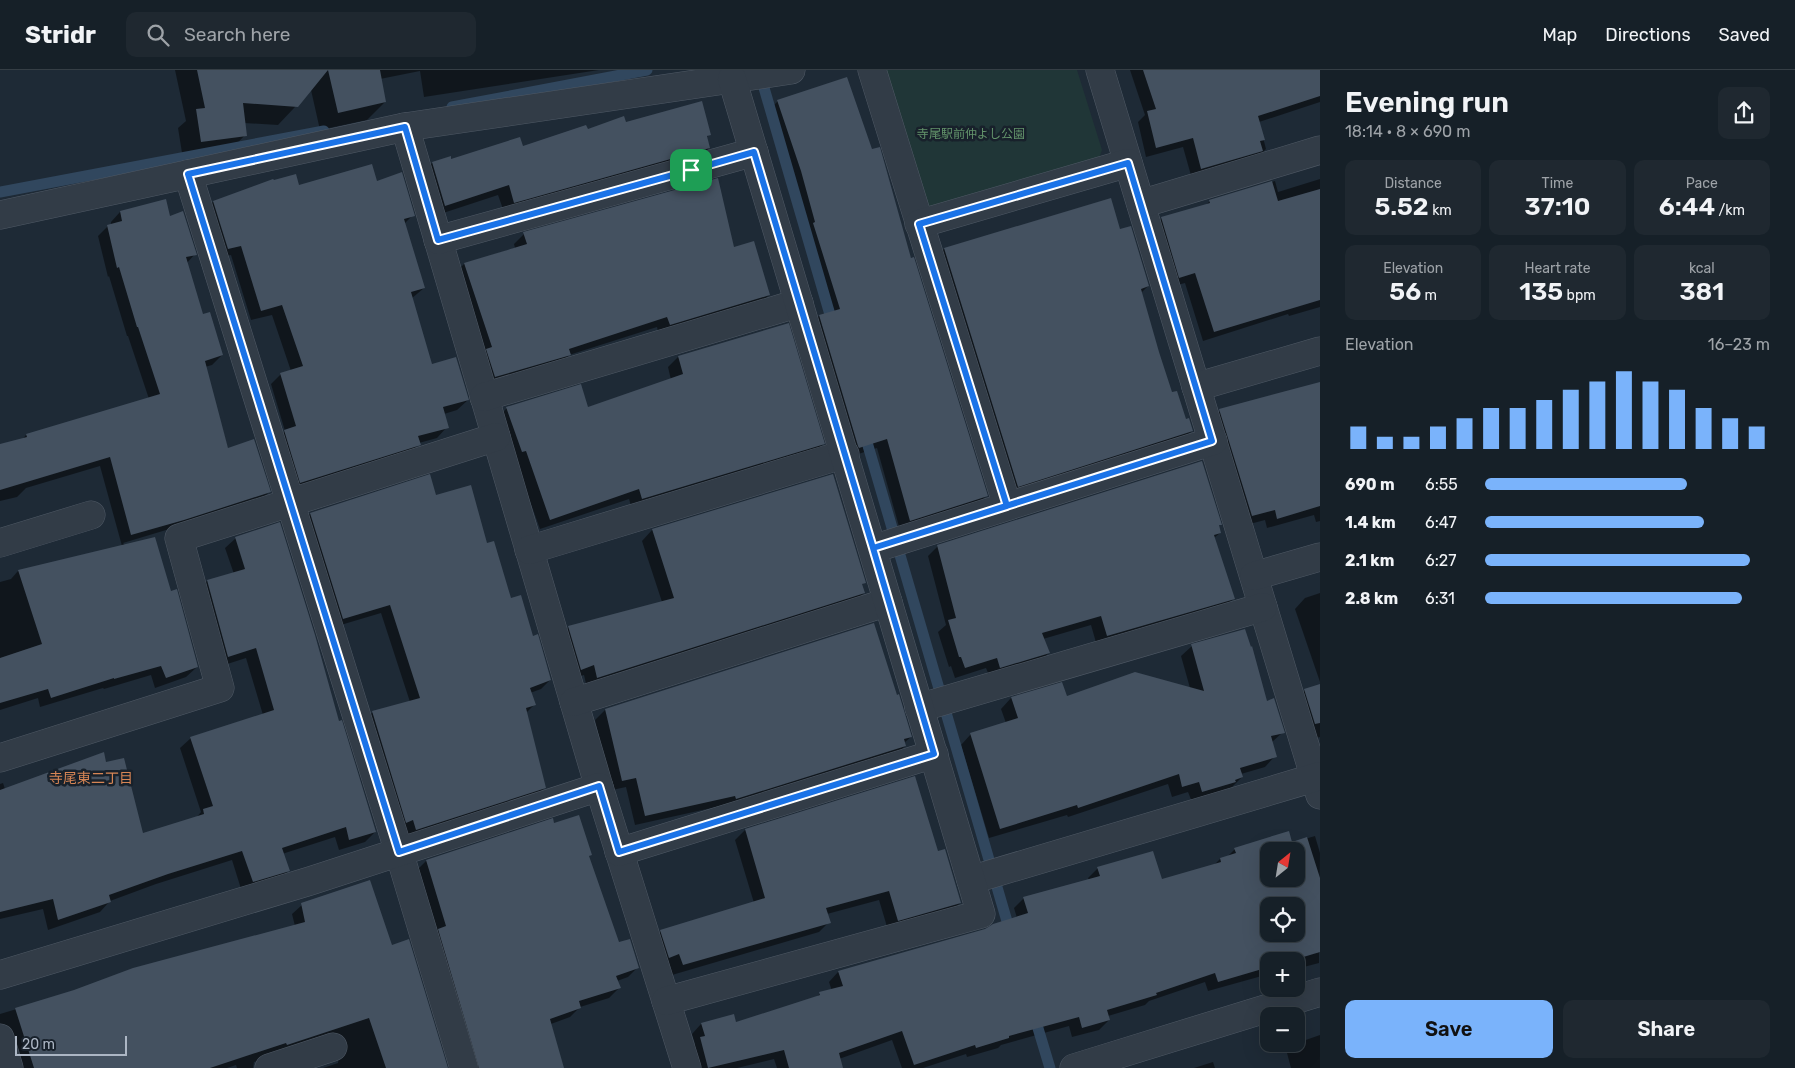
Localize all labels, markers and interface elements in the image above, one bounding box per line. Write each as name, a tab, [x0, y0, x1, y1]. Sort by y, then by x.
search box	[126, 12, 476, 57]
text: Stridr	[25, 21, 96, 49]
icon: search	[144, 21, 172, 49]
text: Search here	[184, 23, 291, 46]
text: Map	[1542, 24, 1577, 46]
text: Directions	[1605, 24, 1691, 46]
text: Saved	[1719, 24, 1770, 46]
text: Evening run	[1345, 86, 1509, 119]
button: share	[1718, 87, 1770, 139]
text: 18:14 · 8 × 690 m	[1345, 122, 1470, 141]
park label: 寺尾駅前仲よし公園	[917, 127, 1025, 141]
pin	[670, 149, 712, 191]
icon: arrive	[677, 156, 705, 184]
text: Distance	[1384, 175, 1442, 192]
text: Time	[1542, 175, 1573, 192]
text: Pace	[1686, 175, 1718, 192]
text: 5.52	[1375, 192, 1429, 221]
text: 37:10	[1525, 192, 1590, 221]
text: 6:44	[1659, 192, 1715, 221]
text: km	[1429, 202, 1452, 219]
text: /km	[1715, 202, 1745, 219]
text: Elevation	[1383, 260, 1443, 277]
text: Heart rate	[1525, 260, 1590, 277]
text: kcal	[1689, 260, 1715, 277]
text: 56	[1389, 277, 1421, 306]
text: 135	[1519, 277, 1563, 306]
text: 381	[1679, 277, 1724, 306]
text: m	[1421, 287, 1437, 304]
text: bpm	[1563, 287, 1596, 304]
text: Elevation	[1345, 335, 1414, 354]
text: 16–23 m	[1708, 335, 1770, 354]
text: 690 m	[1345, 475, 1395, 494]
text: 6:55	[1425, 475, 1458, 494]
text: 1.4 km	[1345, 513, 1396, 532]
text: 6:47	[1425, 513, 1457, 532]
text: 2.1 km	[1345, 551, 1394, 570]
text: 6:27	[1425, 551, 1456, 570]
text: 2.8 km	[1345, 589, 1398, 608]
text: 6:31	[1425, 589, 1455, 608]
district label: 寺尾東二丁目	[49, 770, 133, 787]
north arrow	[1260, 842, 1305, 888]
map controls	[1260, 842, 1305, 1052]
button: locate	[1260, 897, 1305, 942]
button: +	[1260, 952, 1305, 997]
button: Save	[1345, 1000, 1553, 1058]
button: Share	[1563, 1000, 1770, 1058]
button: −	[1260, 1007, 1305, 1052]
scale bar	[15, 1033, 128, 1056]
text: 20 m	[22, 1036, 55, 1053]

